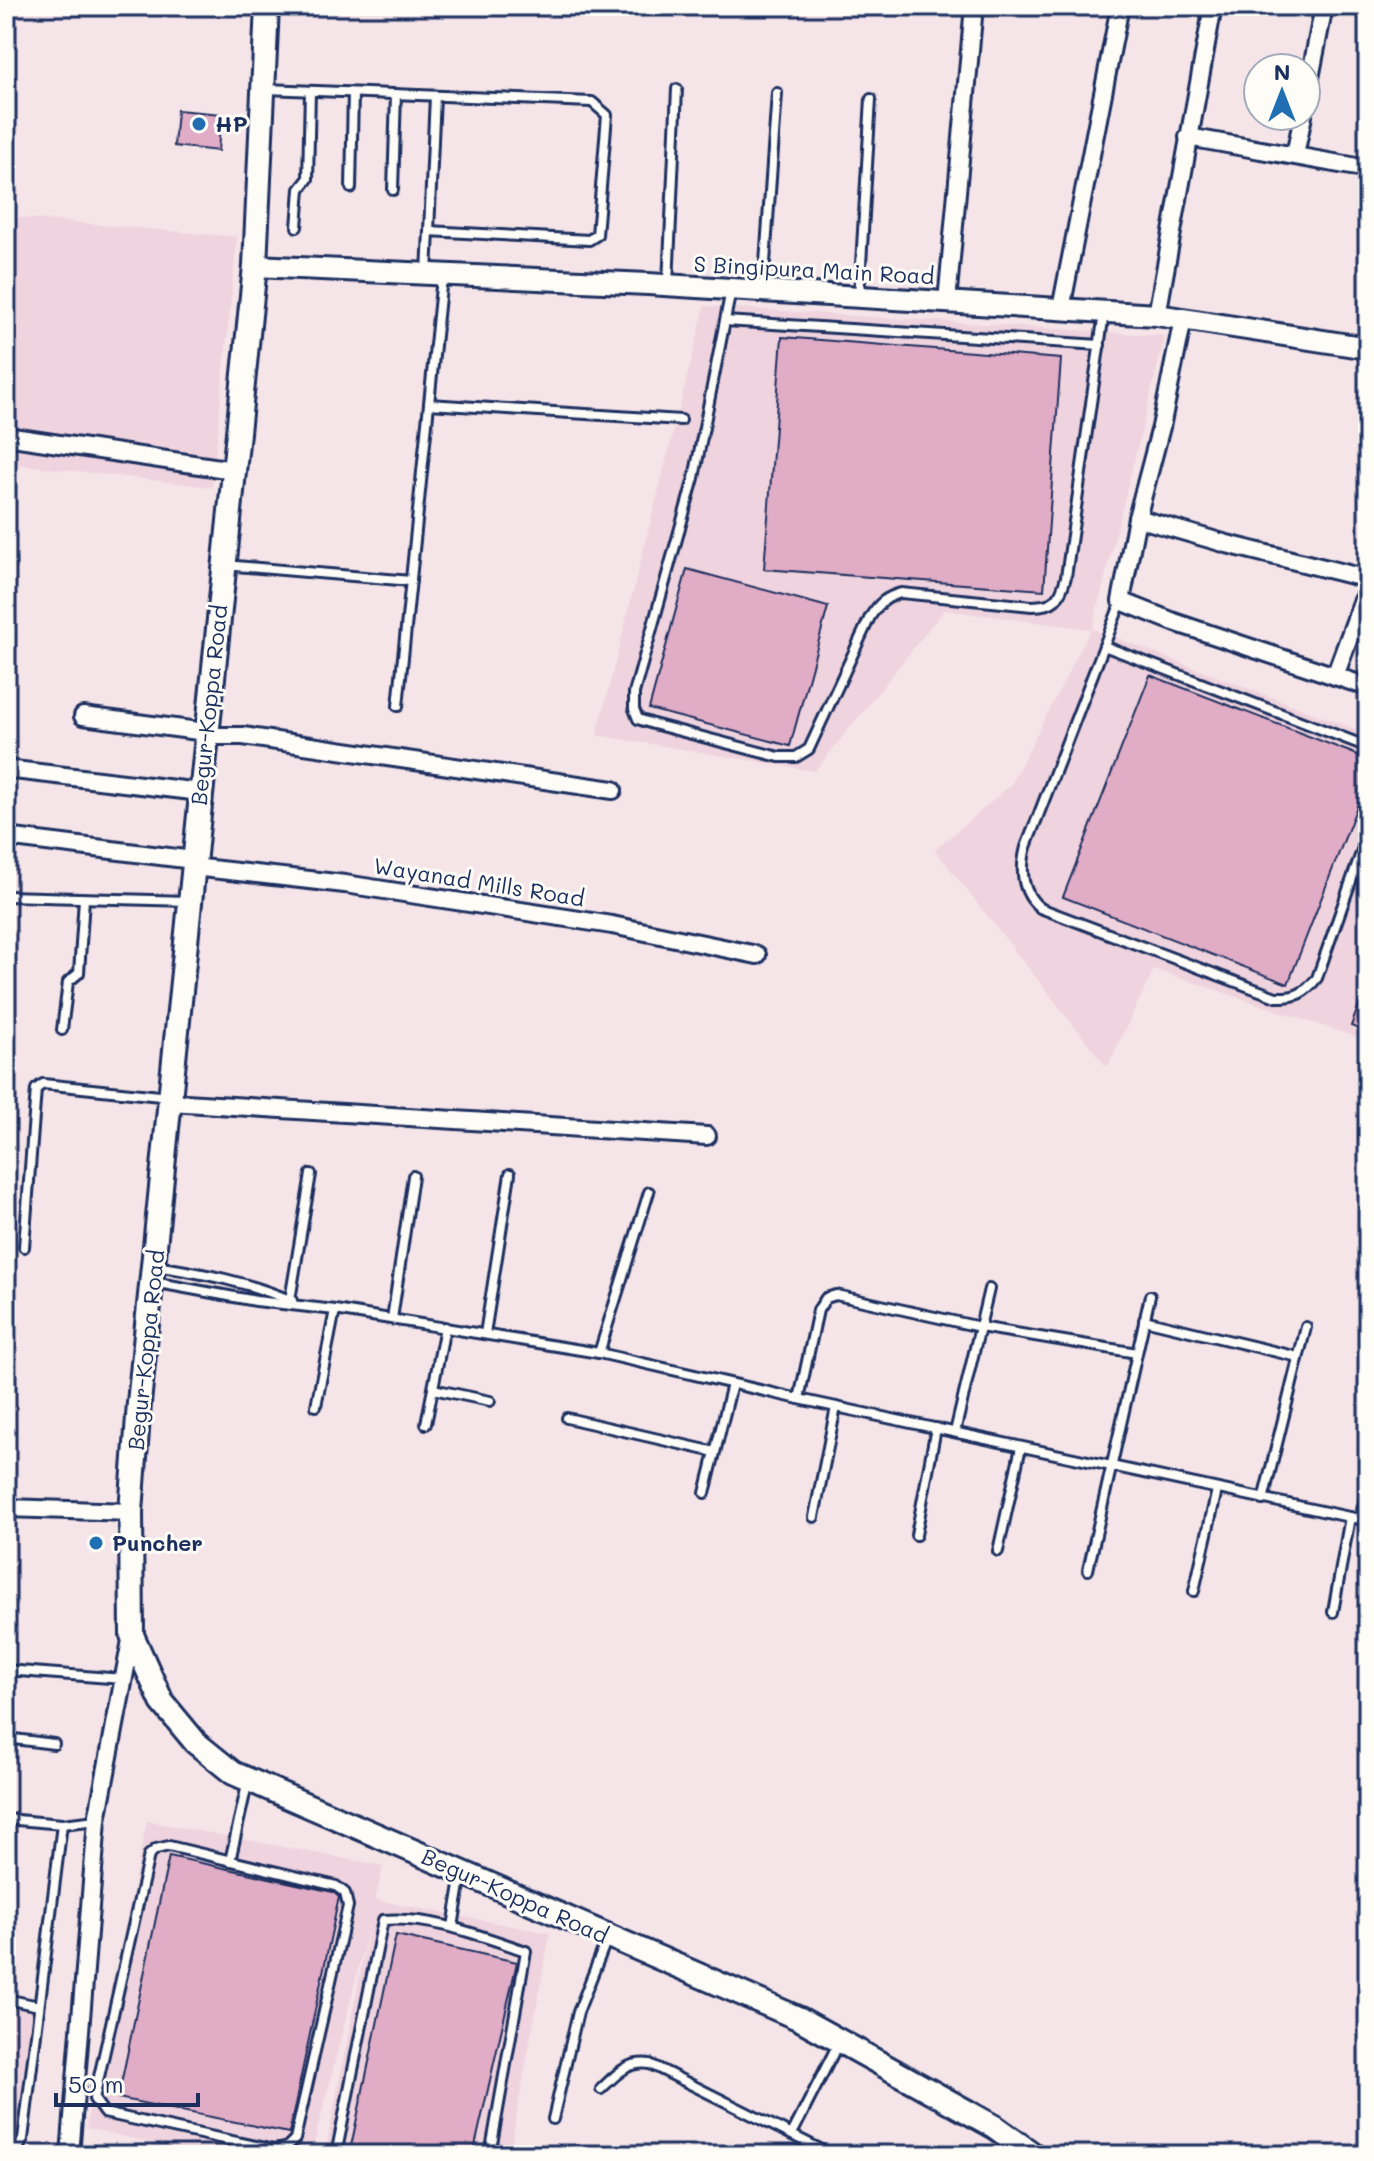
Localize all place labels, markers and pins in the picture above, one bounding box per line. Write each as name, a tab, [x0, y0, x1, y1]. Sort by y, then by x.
place label: HP	[215, 109, 248, 138]
marker: HP	[190, 115, 208, 133]
place label: Puncher	[112, 1528, 203, 1557]
marker: Puncher	[87, 1534, 105, 1552]

